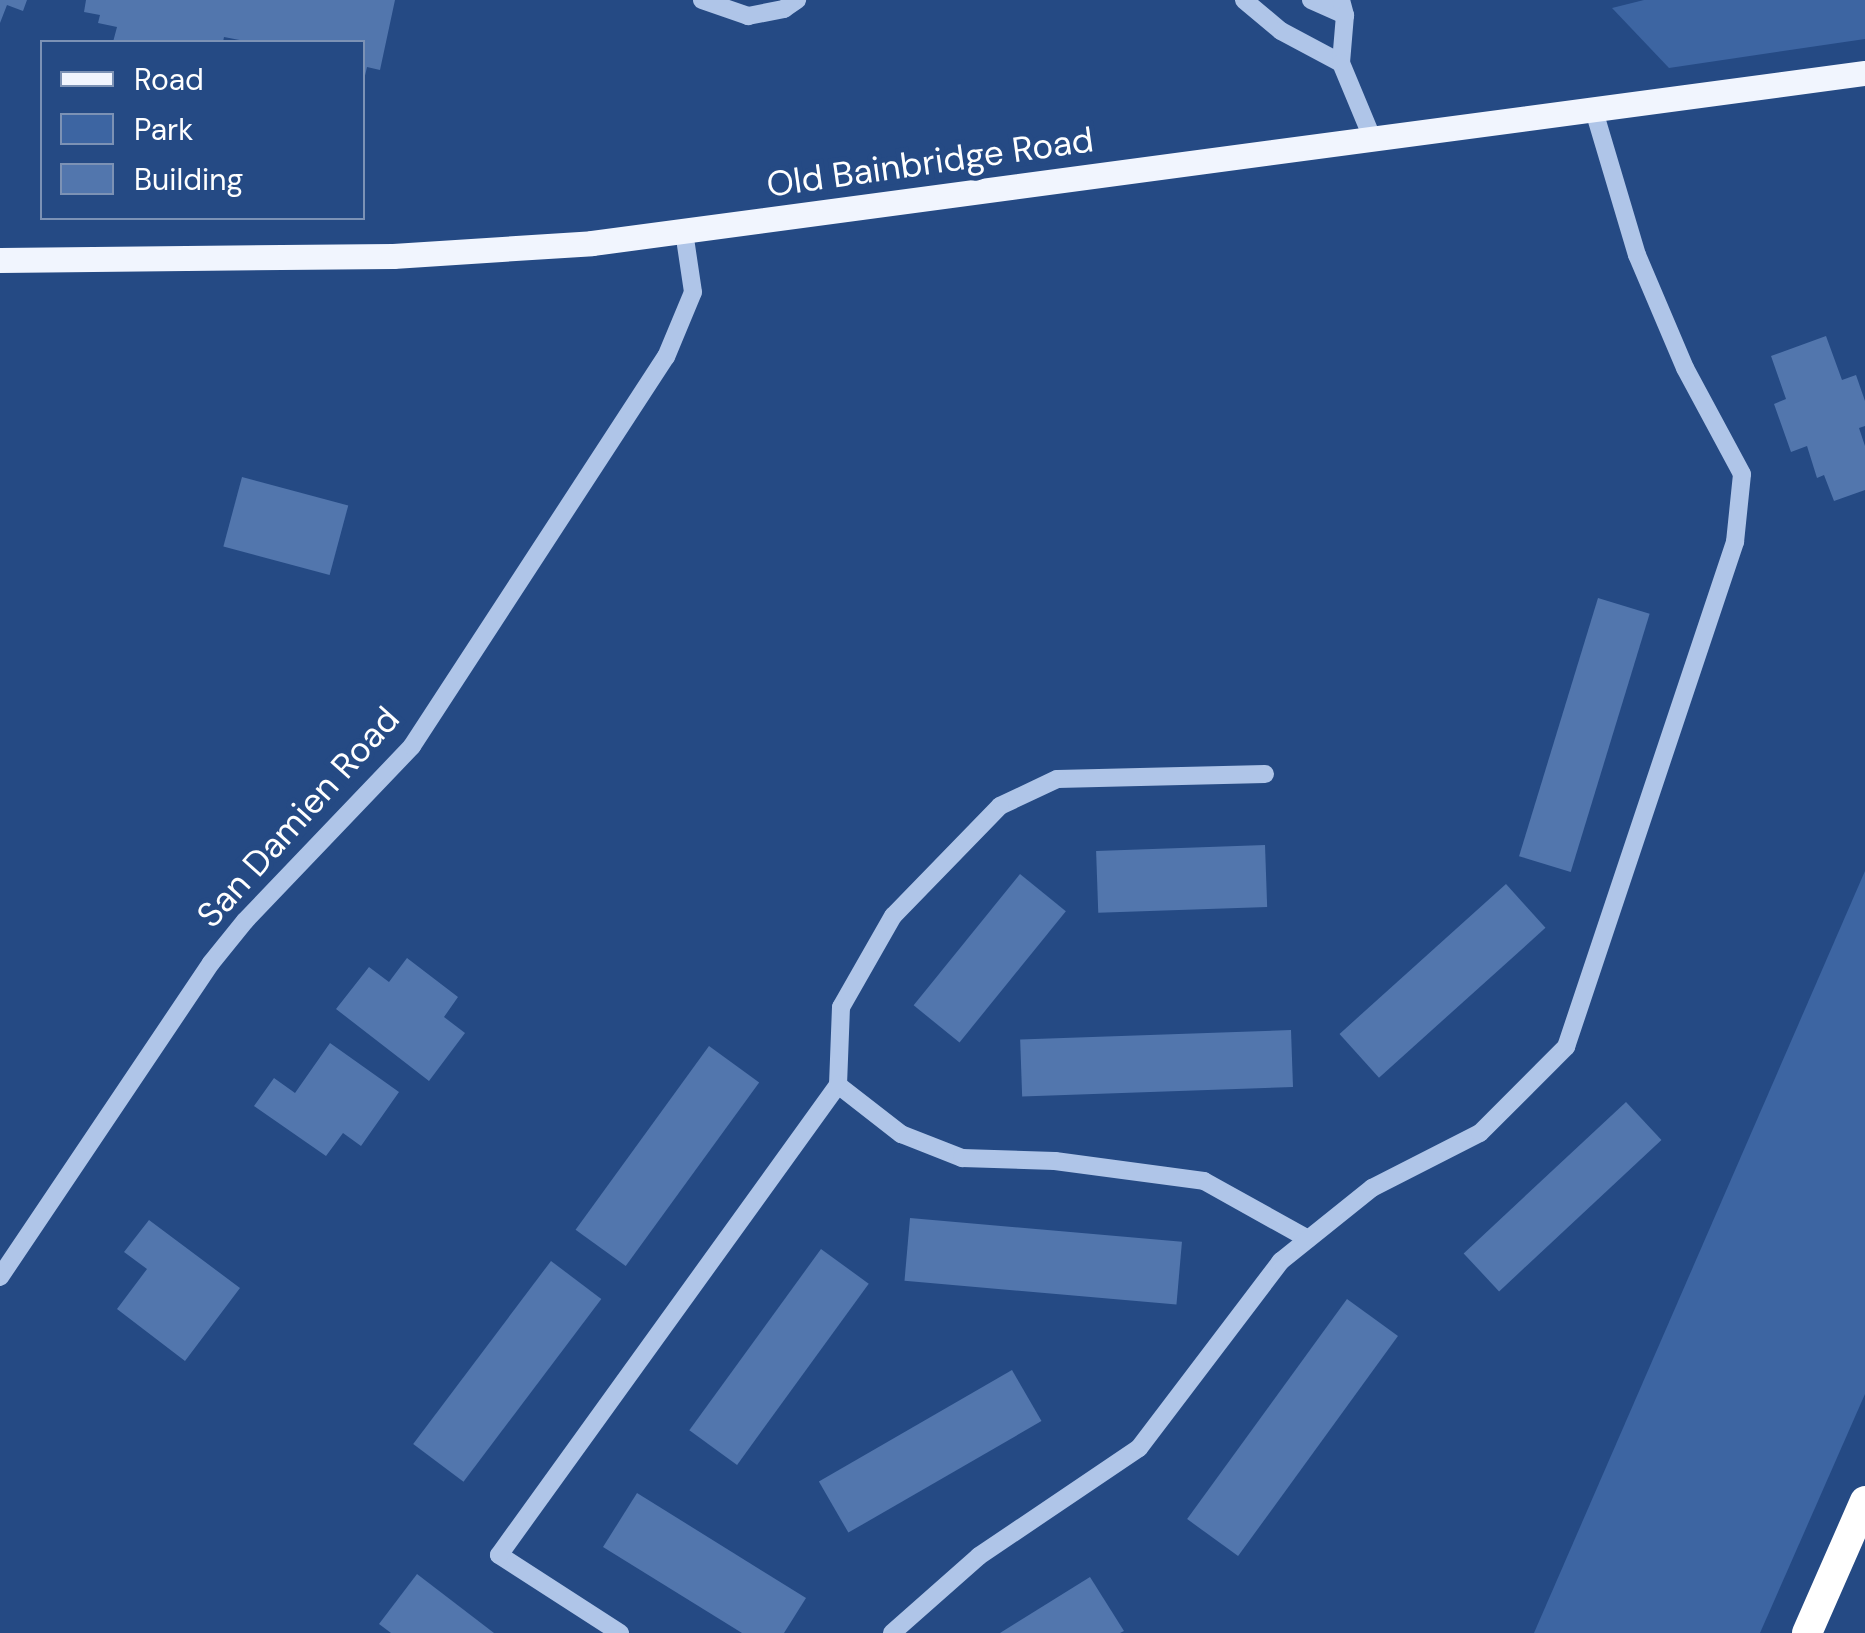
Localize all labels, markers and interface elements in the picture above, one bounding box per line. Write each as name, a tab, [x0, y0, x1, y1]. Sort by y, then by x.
legend	[40, 40, 365, 220]
text: Road	[134, 60, 204, 99]
text: Park	[134, 110, 193, 149]
street label: Old Bainbridge Road	[764, 118, 1096, 206]
text: Building	[134, 160, 243, 199]
street label: San Damien Road	[188, 698, 408, 936]

